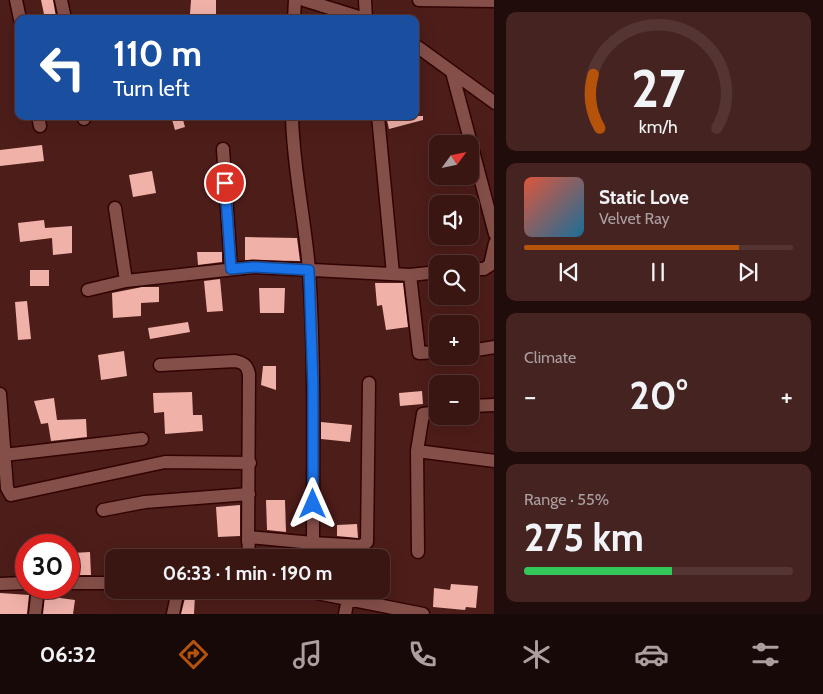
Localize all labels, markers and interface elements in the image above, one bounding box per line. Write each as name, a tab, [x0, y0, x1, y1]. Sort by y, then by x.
text: 110 m	[113, 32, 202, 75]
icon: left	[30, 35, 95, 100]
text: 27	[631, 57, 686, 120]
text: Turn left	[113, 75, 190, 102]
text: km/h	[639, 116, 678, 137]
north arrow	[429, 135, 479, 185]
map controls	[429, 135, 479, 425]
pin	[204, 162, 246, 204]
icon: arrive	[211, 169, 239, 197]
text: Static Love	[599, 186, 689, 209]
button: sound	[429, 195, 479, 245]
text: Velvet Ray	[599, 209, 670, 228]
button: search	[429, 255, 479, 305]
icon: previous	[555, 258, 583, 286]
icon: pause	[644, 258, 672, 286]
icon: next	[734, 258, 762, 286]
button: +	[429, 315, 479, 365]
text: Climate	[524, 348, 576, 367]
text: 20°	[630, 372, 687, 419]
button: −	[429, 375, 479, 425]
text: −	[524, 379, 536, 413]
text: +	[781, 379, 793, 413]
position arrow	[286, 477, 338, 529]
text: Range · 55%	[524, 490, 609, 509]
text: 275 km	[524, 514, 644, 561]
speed limit sign: 30	[15, 534, 80, 599]
text: 06:33 · 1 min · 190 m	[163, 562, 332, 585]
icon: directions	[176, 637, 211, 672]
icon: music	[290, 637, 325, 672]
icon: phone	[405, 637, 440, 672]
icon: climate	[519, 637, 554, 672]
icon: car	[634, 637, 669, 672]
icon: filters	[748, 637, 783, 672]
text: 06:32	[40, 641, 96, 668]

